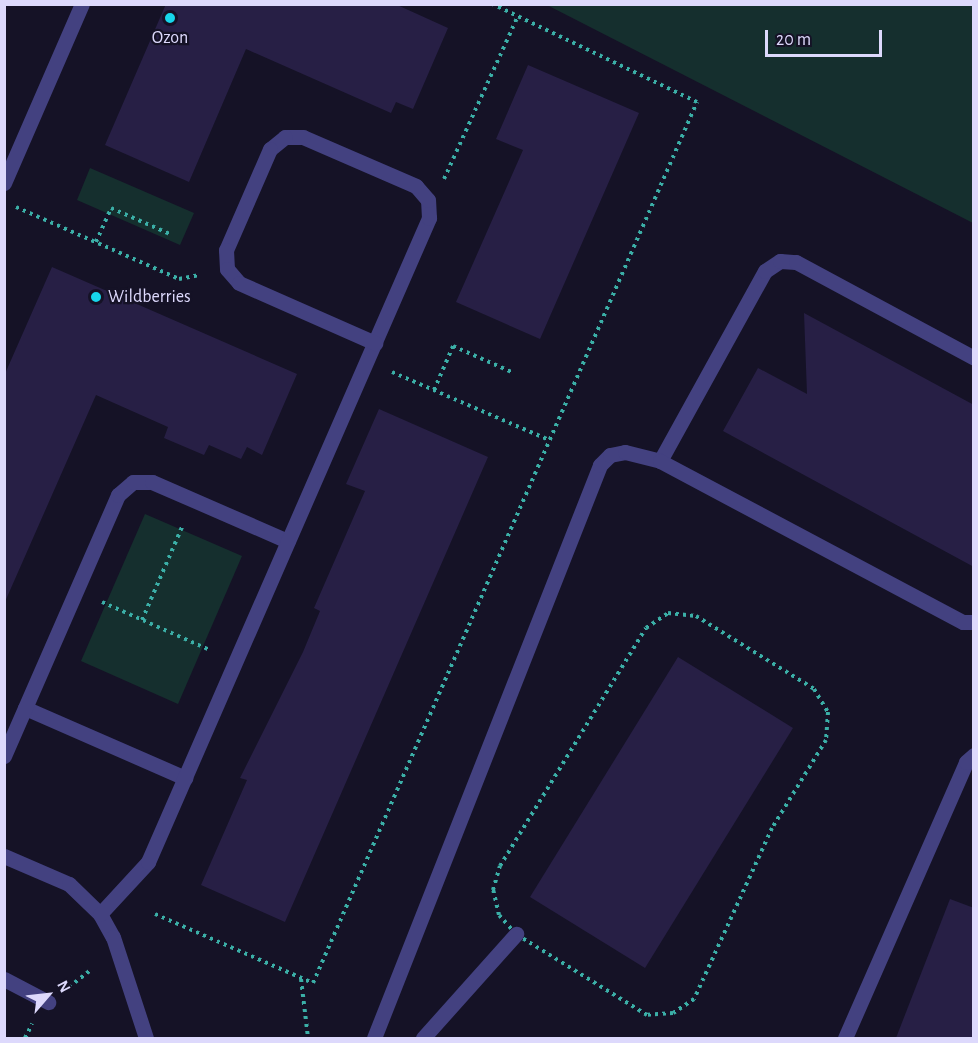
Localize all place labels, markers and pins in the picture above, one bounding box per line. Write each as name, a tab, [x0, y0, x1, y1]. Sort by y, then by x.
marker: Ozon	[163, 11, 177, 25]
place label: Ozon	[152, 27, 188, 49]
place label: Wildberries	[108, 286, 191, 308]
marker: Wildberries	[89, 290, 103, 304]

